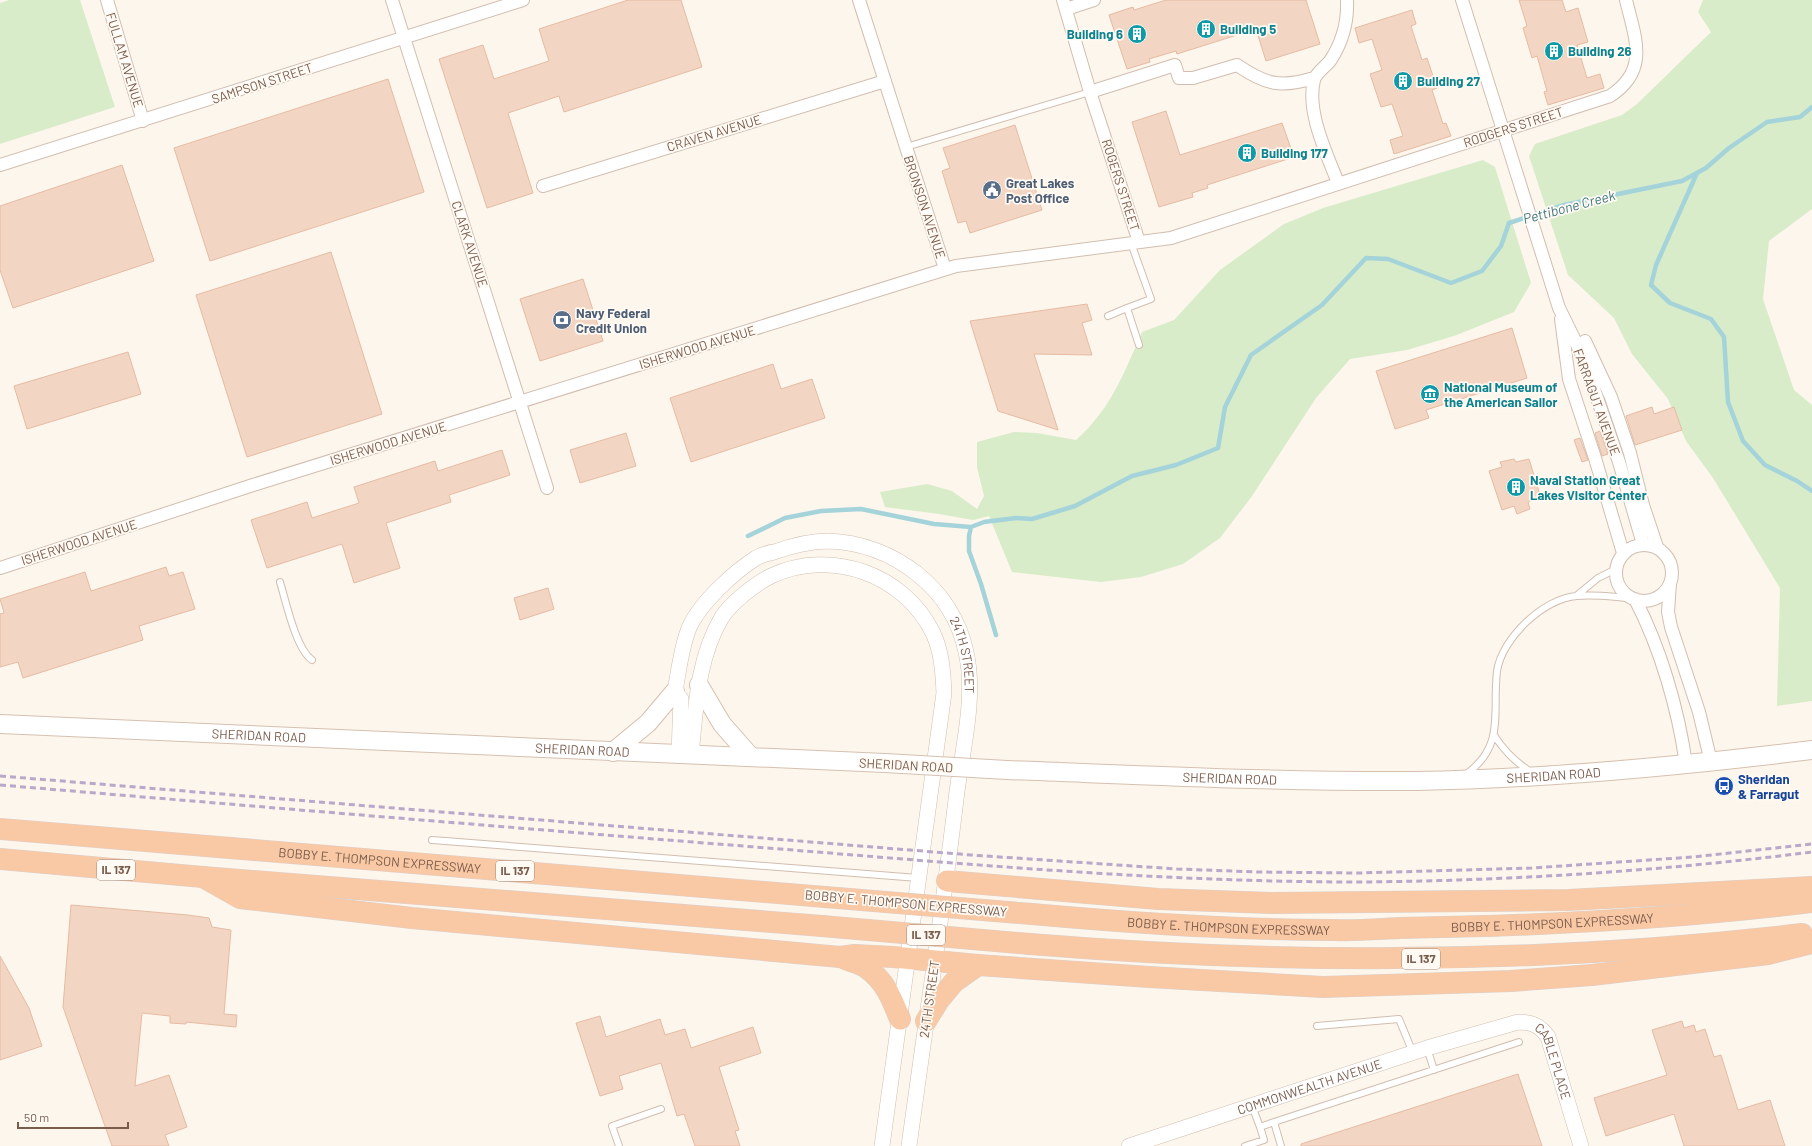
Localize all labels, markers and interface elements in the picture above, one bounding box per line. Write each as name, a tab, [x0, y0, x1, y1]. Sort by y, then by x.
street label: FULLAM AVENUE	[103, 11, 147, 110]
building icon: Building 5	[1195, 18, 1217, 40]
place label: Building 5	[1220, 21, 1276, 37]
building icon: Building 6	[1126, 23, 1148, 45]
place label: Building 6	[1067, 26, 1123, 42]
building icon: Building 26	[1543, 40, 1565, 62]
place label: Building 26	[1568, 43, 1631, 59]
street label: SAMPSON STREET	[209, 59, 315, 107]
building icon: Building 27	[1392, 70, 1414, 92]
place label: Building 27	[1417, 73, 1480, 89]
street label: RODGERS STREET	[1461, 103, 1565, 151]
street label: CRAVEN AVENUE	[665, 111, 763, 155]
street label: ROGERS STREET	[1099, 137, 1143, 233]
building icon: Building 177	[1236, 142, 1258, 164]
place label: Building 177	[1261, 145, 1328, 161]
street label: BRONSON AVENUE	[901, 153, 949, 261]
place label: Great Lakes Post Office	[1006, 175, 1075, 206]
public building icon: Great Lakes Post Office	[981, 179, 1003, 201]
water label: Pettibone Creek	[1521, 186, 1617, 227]
street label: CLARK AVENUE	[449, 199, 492, 289]
place label: Navy Federal Credit Union	[576, 305, 650, 336]
bank icon: Navy Federal Credit Union	[551, 309, 573, 331]
street label: ISHERWOOD AVENUE	[637, 322, 757, 372]
street label: FARRAGUT AVENUE	[1570, 346, 1624, 458]
place label: National Museum of the American Sailor	[1444, 379, 1557, 410]
museum icon: National Museum of the American Sailor	[1419, 383, 1441, 405]
street label: ISHERWOOD AVENUE	[328, 418, 448, 468]
place label: Naval Station Great Lakes Visitor Center	[1530, 472, 1647, 503]
building icon: Naval Station Great Lakes Visitor Center	[1505, 476, 1527, 498]
street label: ISHERWOOD AVENUE	[19, 516, 139, 568]
street label: 24TH STREET	[946, 614, 978, 693]
street label: SHERIDAN ROAD	[211, 725, 306, 745]
street label: SHERIDAN ROAD	[535, 740, 630, 760]
street label: SHERIDAN ROAD	[859, 755, 953, 775]
street label: SHERIDAN ROAD	[1506, 764, 1601, 786]
street label: SHERIDAN ROAD	[1182, 769, 1277, 788]
place label: Sheridan & Farragut	[1738, 771, 1799, 802]
bus stop icon: Sheridan & Farragut	[1713, 775, 1735, 797]
street label: BOBBY E. THOMPSON EXPRESSWAY	[278, 844, 482, 877]
road number: IL 137	[97, 860, 135, 880]
road number: IL 137	[496, 861, 534, 881]
street label: BOBBY E. THOMPSON EXPRESSWAY	[804, 886, 1008, 920]
street label: BOBBY E. THOMPSON EXPRESSWAY	[1451, 909, 1654, 935]
street label: BOBBY E. THOMPSON EXPRESSWAY	[1127, 914, 1330, 938]
road number: IL 137	[907, 925, 945, 945]
road number: IL 137	[1402, 949, 1440, 969]
street label: 24TH STREET	[916, 959, 942, 1039]
street label: CABLE PLACE	[1532, 1019, 1575, 1102]
street label: COMMONWEALTH AVENUE	[1235, 1055, 1384, 1118]
scale bar	[18, 1104, 128, 1130]
text: 50 m	[24, 1110, 49, 1124]

